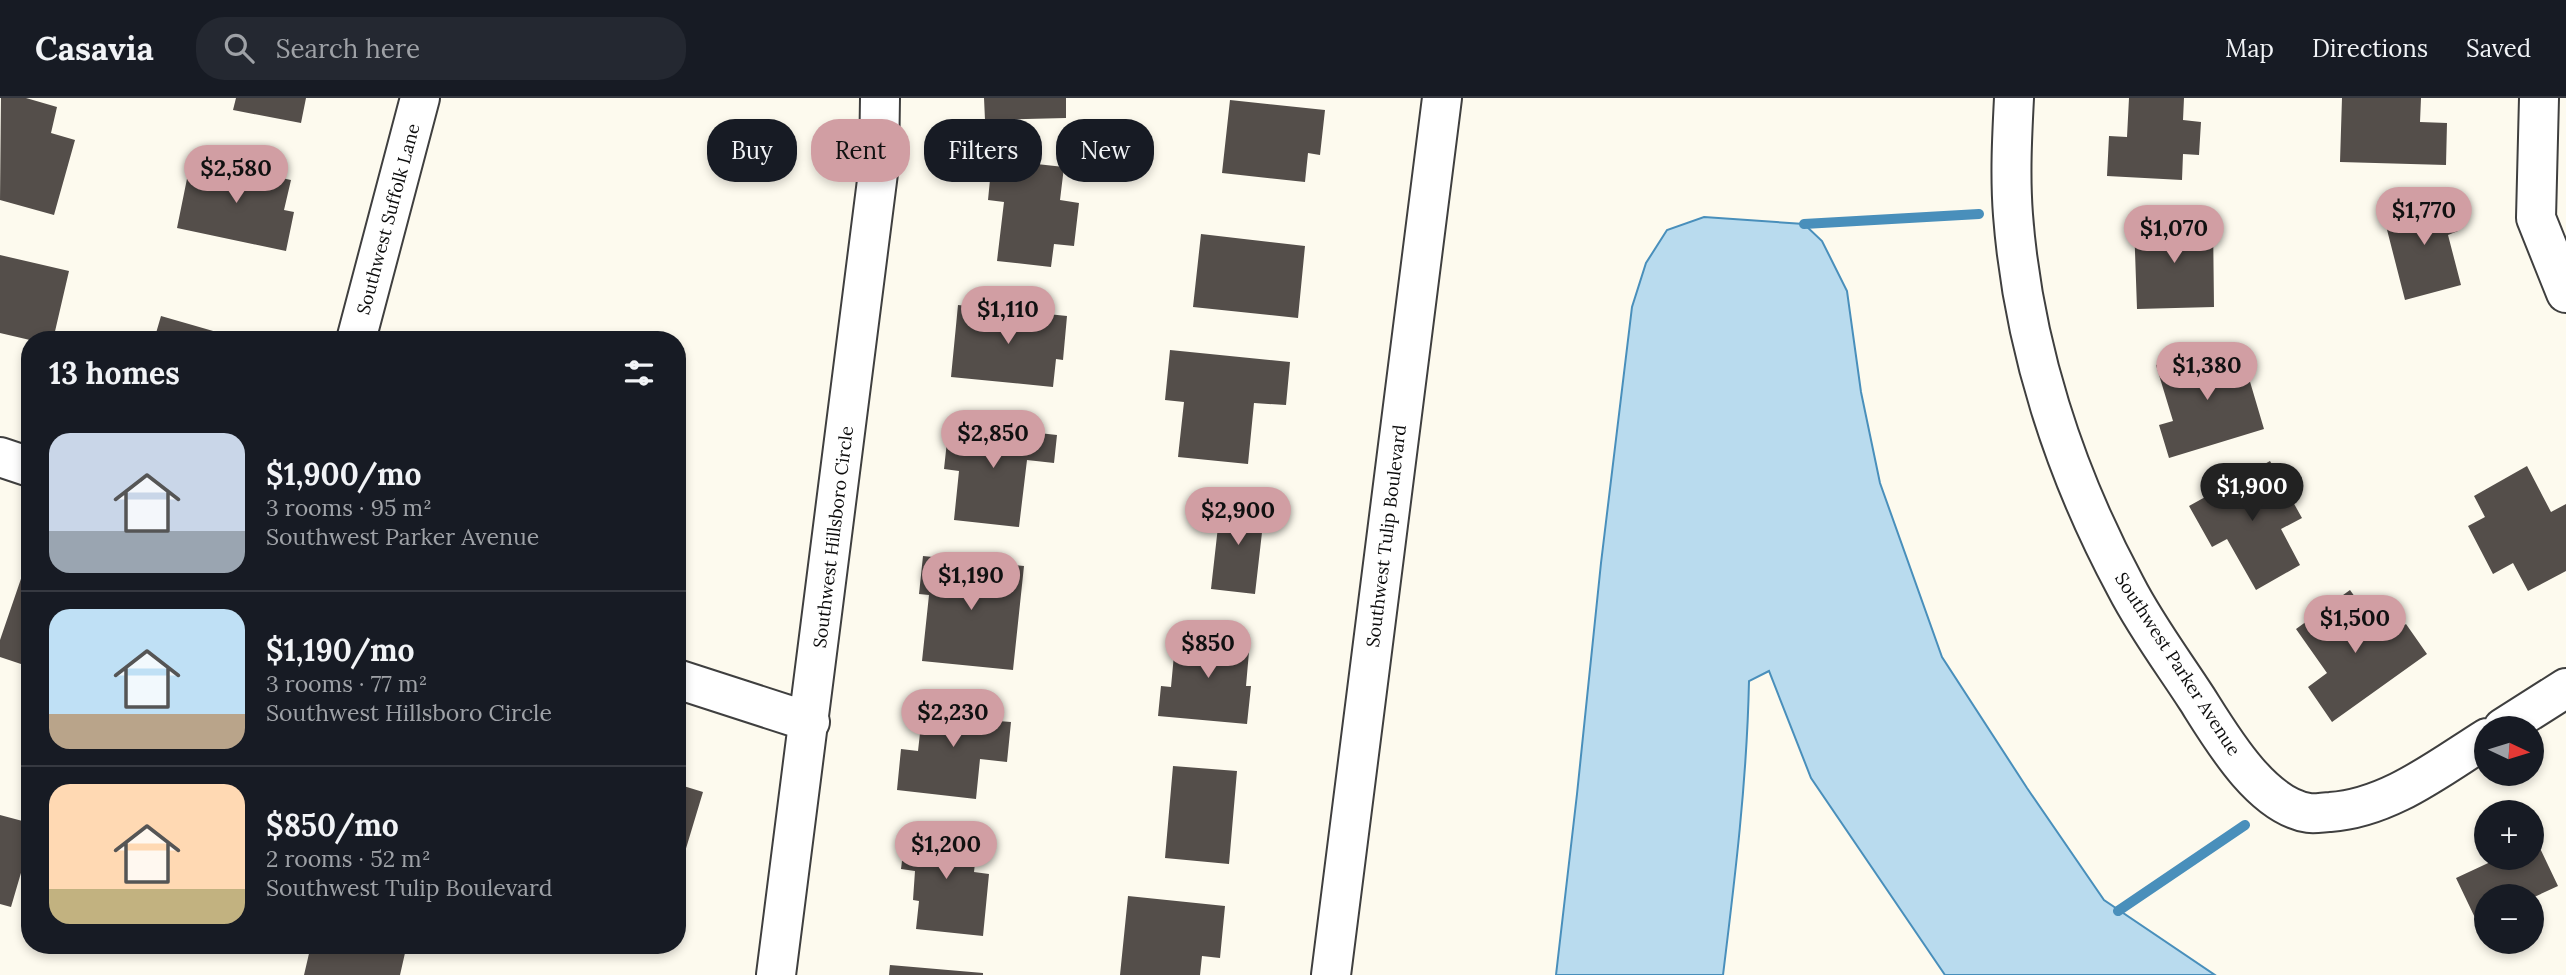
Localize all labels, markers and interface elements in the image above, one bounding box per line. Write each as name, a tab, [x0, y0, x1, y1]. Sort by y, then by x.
search box	[196, 17, 686, 80]
text: Casavia	[35, 27, 154, 69]
icon: search	[220, 29, 258, 67]
text: Search here	[276, 32, 420, 65]
text: Map	[2225, 33, 2274, 64]
text: Directions	[2312, 33, 2428, 64]
text: Saved	[2466, 33, 2531, 64]
chip: Buy	[707, 119, 797, 182]
chip: Rent	[811, 119, 910, 182]
chip: Filters	[924, 119, 1042, 182]
chip: New	[1056, 119, 1154, 182]
street label: Southwest Suffolk Lane	[351, 121, 425, 317]
pin: $2,580	[179, 146, 293, 205]
text: $2,580	[200, 153, 272, 182]
pin: $1,770	[2367, 188, 2481, 247]
text: $1,770	[2392, 195, 2456, 224]
pin: $1,070	[2117, 206, 2231, 265]
text: $1,070	[2140, 213, 2208, 242]
pin: $1,110	[951, 286, 1065, 346]
text: $1,110	[977, 294, 1039, 323]
pin: $1,380	[2150, 342, 2264, 402]
text: $1,380	[2172, 350, 2242, 379]
text: 13 homes	[49, 354, 180, 392]
icon: filters	[620, 354, 658, 392]
pin: $2,850	[936, 410, 1050, 470]
text: $2,850	[957, 418, 1029, 447]
street label: Southwest Tulip Boulevard	[1361, 423, 1411, 649]
street label: Southwest Hillsboro Circle	[808, 424, 858, 649]
text: $1,900/mo	[266, 455, 422, 493]
icon: home	[105, 461, 189, 545]
pin: $1,900	[2195, 464, 2309, 523]
text: $1,900	[2216, 471, 2288, 500]
pin: $2,900	[1181, 488, 1295, 547]
text: 3 rooms · 95 m²	[266, 493, 432, 522]
text: $2,900	[1201, 495, 1275, 524]
text: Southwest Parker Avenue	[266, 522, 539, 551]
pin: $1,190	[914, 552, 1028, 612]
text: $1,190	[938, 560, 1004, 589]
street label: Southwest Parker Avenue	[2110, 568, 2246, 760]
pin: $1,500	[2298, 596, 2412, 655]
text: $1,500	[2320, 603, 2390, 632]
pin: $850	[1167, 620, 1249, 680]
text: $850	[1181, 628, 1235, 657]
text: $1,190/mo	[266, 631, 415, 669]
icon: home	[105, 637, 189, 721]
text: 3 rooms · 77 m²	[266, 669, 427, 698]
pin: $2,230	[896, 690, 1010, 749]
text: $2,230	[917, 697, 989, 726]
text: Southwest Hillsboro Circle	[266, 698, 552, 727]
north arrow	[2474, 716, 2544, 786]
map controls	[2474, 716, 2544, 954]
button: +	[2474, 800, 2544, 870]
text: $850/mo	[266, 806, 399, 844]
icon: home	[105, 812, 189, 896]
pin: $1,200	[889, 822, 1003, 881]
text: $1,200	[911, 829, 981, 858]
text: 2 rooms · 52 m²	[266, 844, 431, 873]
text: Southwest Tulip Boulevard	[266, 873, 553, 902]
button: −	[2474, 884, 2544, 954]

